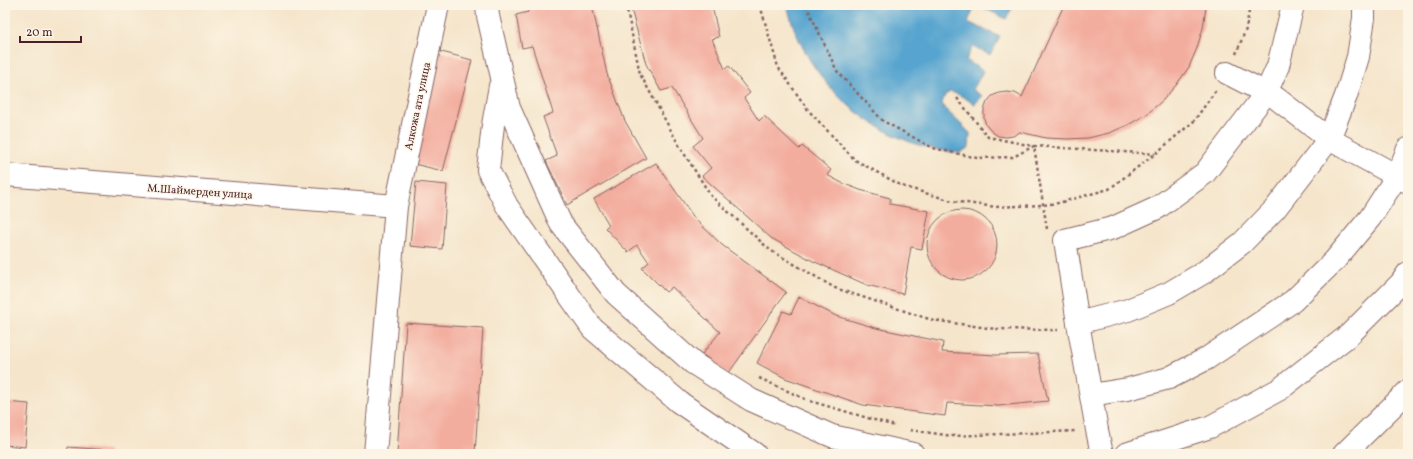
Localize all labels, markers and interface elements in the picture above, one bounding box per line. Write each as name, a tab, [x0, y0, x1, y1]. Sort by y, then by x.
scale bar	[20, 18, 81, 44]
text: 20 m	[26, 25, 53, 41]
street label: Алкожа ата улица	[402, 60, 435, 152]
street label: М.Шаймерден улица	[147, 181, 254, 204]

